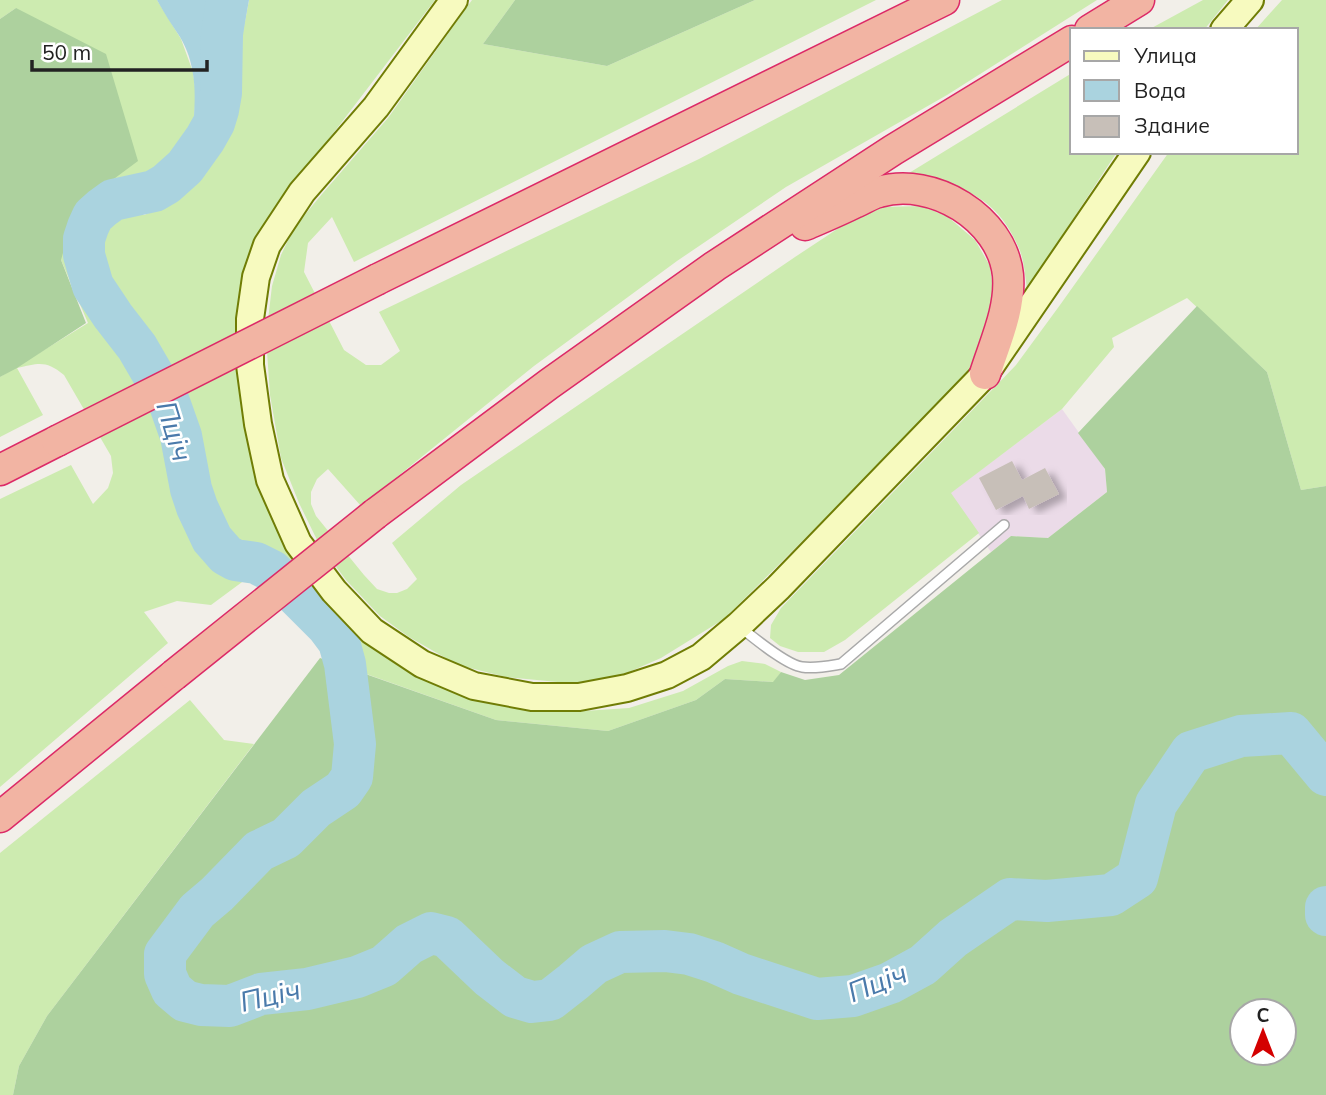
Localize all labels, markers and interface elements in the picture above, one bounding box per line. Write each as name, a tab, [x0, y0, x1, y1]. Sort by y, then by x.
scale bar	[32, 28, 206, 72]
legend	[1070, 28, 1298, 154]
text: 50 m	[42, 39, 91, 65]
text: Улица	[1133, 42, 1197, 68]
text: Вода	[1134, 77, 1186, 103]
text: Здание	[1134, 112, 1210, 138]
water label: Пціч	[149, 397, 201, 465]
water label: Пціч	[842, 955, 912, 1009]
water label: Пціч	[236, 971, 304, 1019]
north arrow	[1228, 997, 1298, 1067]
text: С	[1256, 1003, 1270, 1027]

